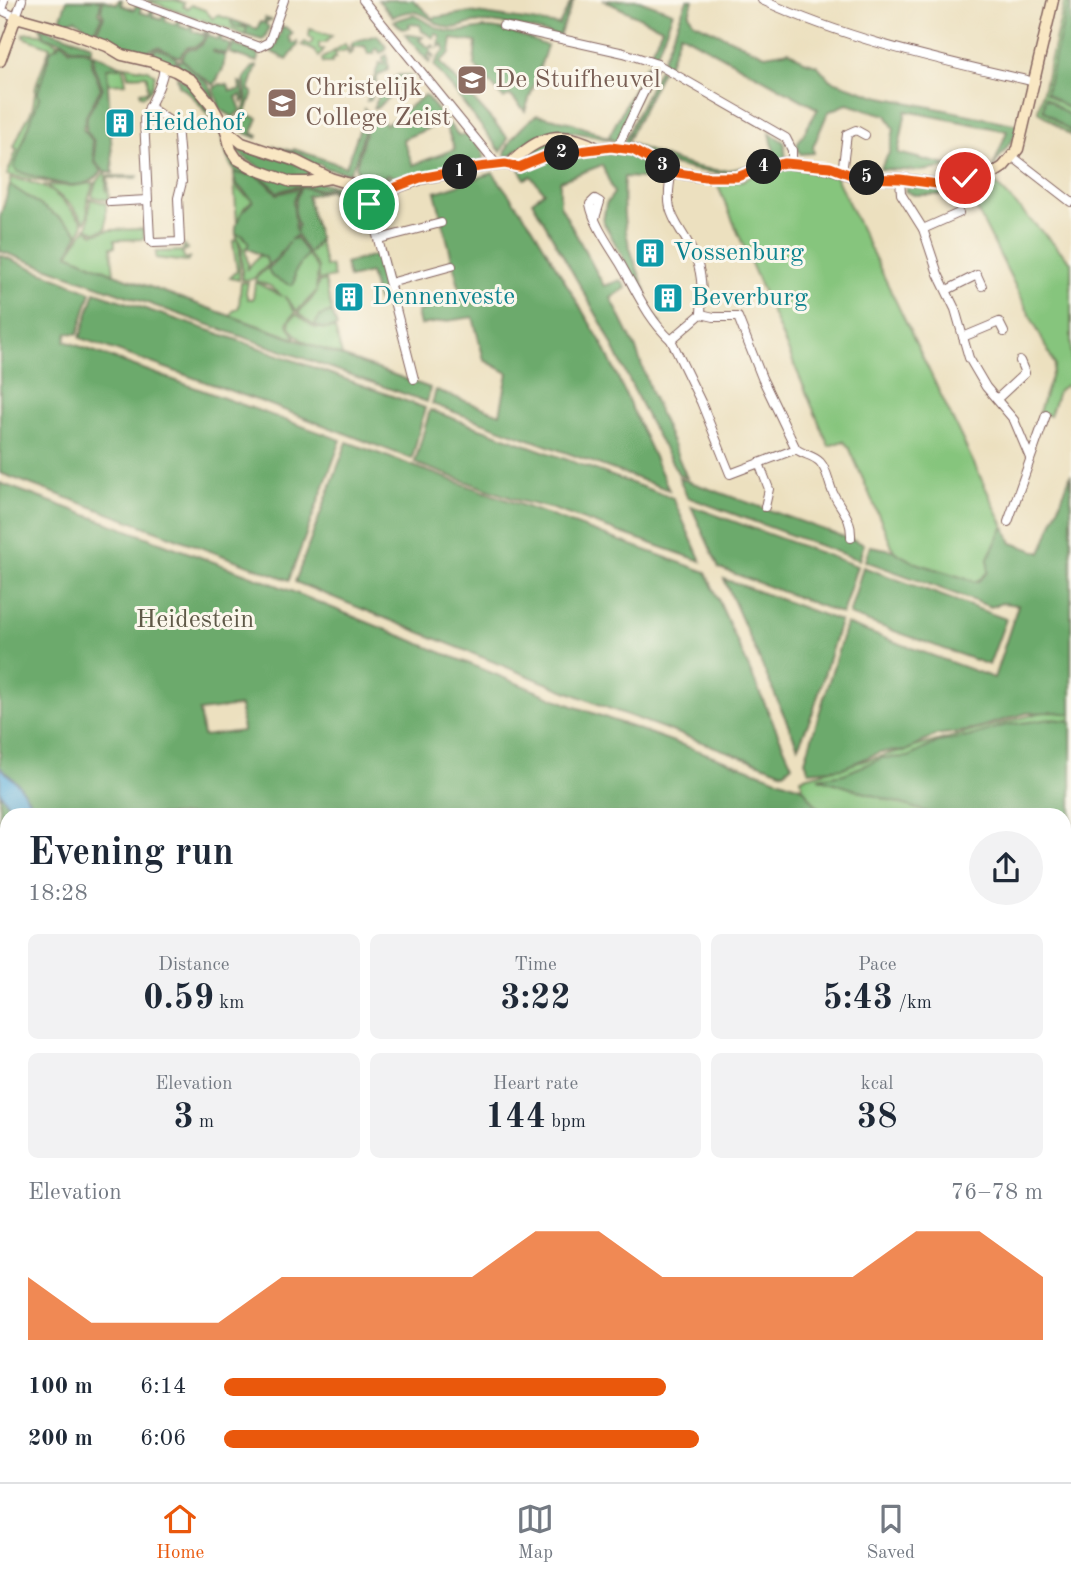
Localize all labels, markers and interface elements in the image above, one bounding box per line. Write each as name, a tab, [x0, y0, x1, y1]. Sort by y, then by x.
school or university icon: De Stuifheuvel	[455, 63, 489, 97]
place label: De Stuifheuvel	[495, 67, 661, 93]
place label: Christelijk College Zeist	[305, 75, 451, 131]
school or university icon: Christelijk College Zeist	[265, 86, 299, 120]
building icon: Heidehof	[103, 106, 137, 140]
place label: Heidehof	[143, 110, 245, 136]
pin: 2	[544, 136, 580, 170]
text: 2	[556, 143, 567, 162]
pin: 3	[646, 148, 680, 184]
pin	[935, 148, 995, 208]
pin: 4	[746, 150, 782, 184]
pin: 1	[442, 154, 477, 190]
text: 3	[657, 156, 668, 175]
text: 4	[758, 157, 769, 176]
icon: check	[946, 159, 984, 197]
pin: 5	[850, 160, 884, 196]
text: 1	[454, 162, 465, 181]
text: 5	[861, 168, 872, 187]
pin	[339, 174, 399, 234]
icon: arrive	[350, 185, 388, 223]
building icon: Vossenburg	[633, 236, 667, 270]
place label: Vossenburg	[673, 240, 804, 266]
building icon: Dennenveste	[332, 280, 366, 314]
building icon: Beverburg	[651, 281, 685, 315]
place label: Dennenveste	[372, 284, 515, 310]
place label: Beverburg	[691, 285, 808, 311]
park label: Heidestein	[136, 607, 254, 633]
button: share	[969, 831, 1043, 905]
text: Evening run	[28, 835, 234, 873]
text: 18:28	[28, 882, 88, 905]
text: Distance	[158, 956, 230, 975]
text: Time	[514, 956, 557, 975]
text: Pace	[858, 956, 896, 975]
text: 0.59	[143, 981, 214, 1016]
text: 3:22	[500, 981, 571, 1016]
text: 5:43	[822, 981, 893, 1016]
text: km	[214, 994, 244, 1013]
text: /km	[893, 994, 932, 1013]
text: Elevation	[155, 1075, 232, 1094]
text: Heart rate	[493, 1075, 578, 1094]
text: kcal	[861, 1075, 894, 1094]
text: 3	[173, 1100, 194, 1135]
text: 144	[485, 1100, 546, 1135]
text: 38	[857, 1100, 897, 1135]
text: m	[194, 1113, 214, 1132]
text: bpm	[546, 1113, 586, 1132]
text: Elevation	[28, 1181, 122, 1204]
text: 76–78 m	[951, 1181, 1043, 1204]
text: 100 m	[28, 1375, 93, 1398]
text: 6:14	[140, 1375, 186, 1398]
text: 200 m	[28, 1427, 93, 1450]
text: 6:06	[140, 1427, 186, 1450]
tab: Home	[156, 1500, 204, 1565]
tab: Map	[516, 1500, 554, 1565]
tab: Saved	[867, 1500, 915, 1565]

